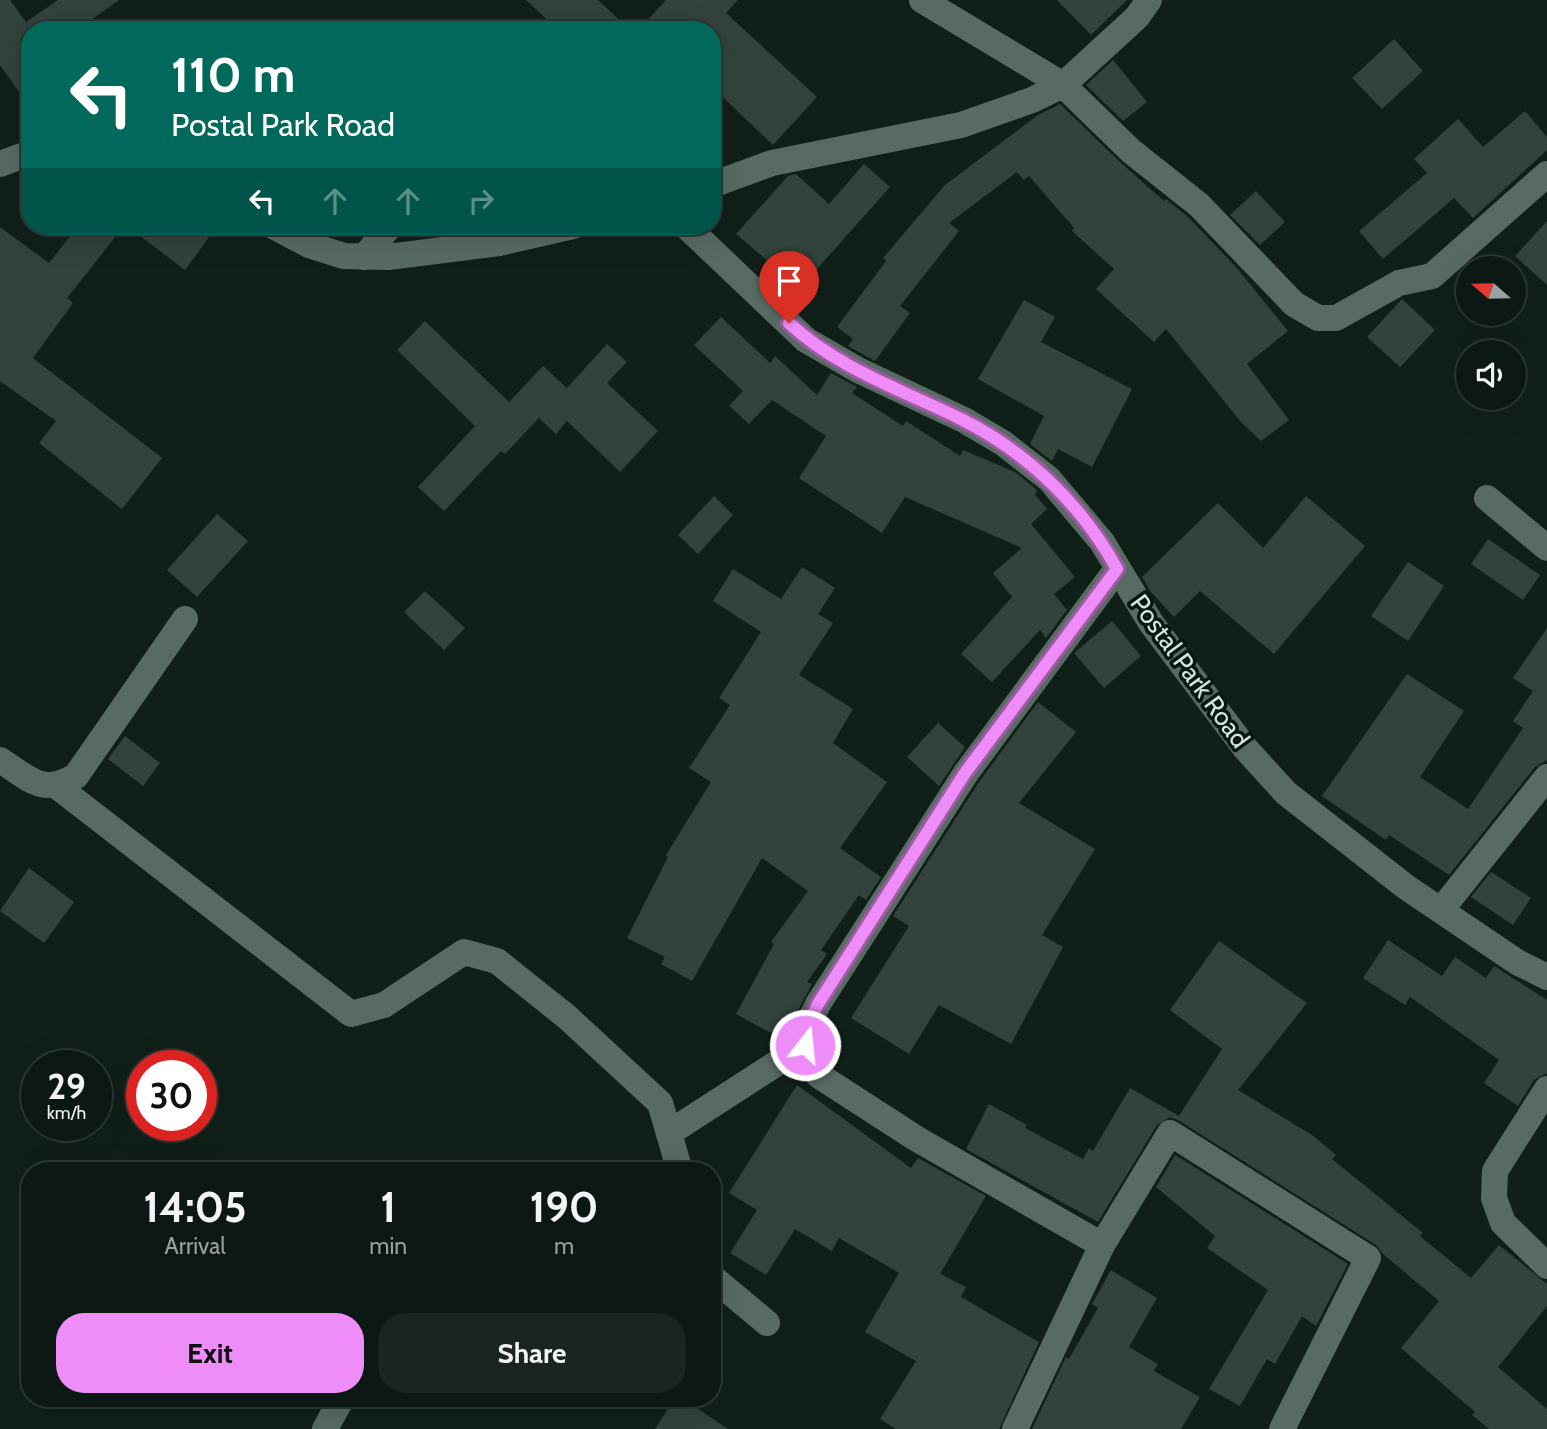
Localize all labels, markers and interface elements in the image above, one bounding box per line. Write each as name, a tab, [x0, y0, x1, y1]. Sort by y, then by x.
text: 110 m	[171, 45, 295, 104]
icon: left	[56, 49, 147, 140]
text: Postal Park Road	[171, 105, 395, 144]
icon: left	[243, 182, 281, 220]
icon: ahead	[316, 182, 354, 220]
icon: ahead	[389, 182, 427, 220]
icon: right	[462, 182, 500, 220]
pin	[759, 251, 819, 323]
north arrow	[1456, 256, 1526, 326]
map controls	[1456, 256, 1526, 410]
icon: arrive	[770, 262, 808, 300]
button: sound	[1456, 340, 1526, 410]
street label: Postal Park Road	[1124, 588, 1256, 754]
position arrow	[768, 1008, 842, 1082]
speed limit sign: 30	[126, 1050, 217, 1141]
text: 29	[47, 1065, 86, 1108]
text: km/h	[47, 1102, 86, 1124]
text: 14:05	[144, 1181, 247, 1233]
text: 1	[380, 1181, 396, 1233]
text: 190	[530, 1181, 598, 1233]
text: Arrival	[164, 1232, 226, 1260]
text: min	[369, 1232, 407, 1260]
text: m	[554, 1232, 574, 1260]
button: Exit	[56, 1313, 364, 1393]
button: Share	[378, 1313, 686, 1393]

